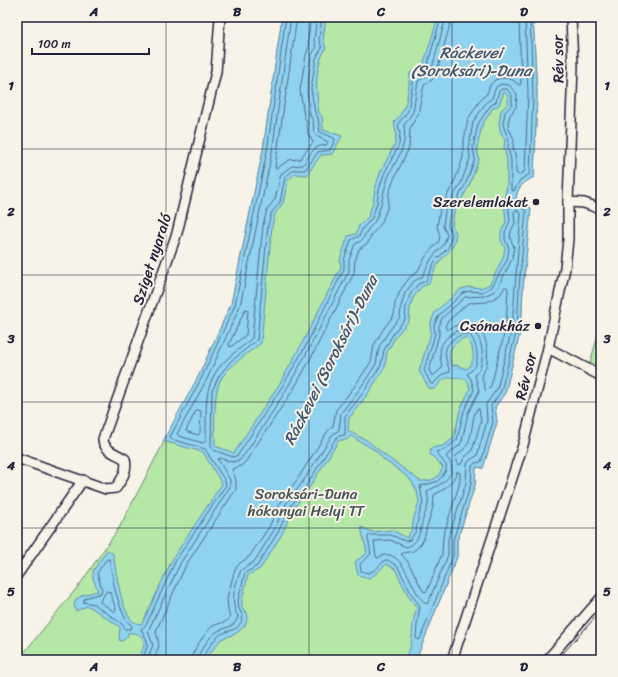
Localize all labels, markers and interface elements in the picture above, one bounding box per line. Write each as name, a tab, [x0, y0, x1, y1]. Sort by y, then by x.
text: A	[89, 0, 98, 23]
text: B	[233, 0, 242, 23]
text: C	[376, 0, 386, 23]
text: D	[520, 0, 528, 23]
scale bar	[32, 30, 149, 56]
text: 100 m	[38, 33, 71, 55]
street label: Rév sor	[545, 34, 571, 83]
water label: Ráckevei (Soroksári)-Duna	[411, 38, 533, 85]
text: 1	[8, 74, 14, 97]
text: 1	[604, 74, 610, 97]
place label: Szerelemlakat	[433, 189, 528, 215]
marker: Szerelemlakat	[531, 197, 541, 207]
text: 2	[6, 200, 15, 223]
text: 2	[602, 200, 611, 223]
street label: Sziget nyaraló	[125, 210, 179, 308]
water label: Ráckevei (Soroksári)-Duna	[275, 269, 387, 450]
place label: Csónakház	[460, 313, 531, 339]
marker: Csónakház	[533, 321, 543, 331]
text: 3	[6, 327, 15, 350]
text: 3	[602, 327, 611, 350]
street label: Rév sor	[508, 349, 545, 403]
text: 4	[6, 454, 16, 477]
text: 4	[602, 454, 612, 477]
park label: Soroksári-Duna hókonyai Helyi TT	[247, 481, 366, 524]
text: 5	[7, 580, 15, 603]
text: 5	[603, 580, 611, 603]
text: A	[89, 655, 98, 677]
text: B	[233, 655, 242, 677]
text: C	[376, 655, 386, 677]
text: D	[520, 655, 528, 677]

